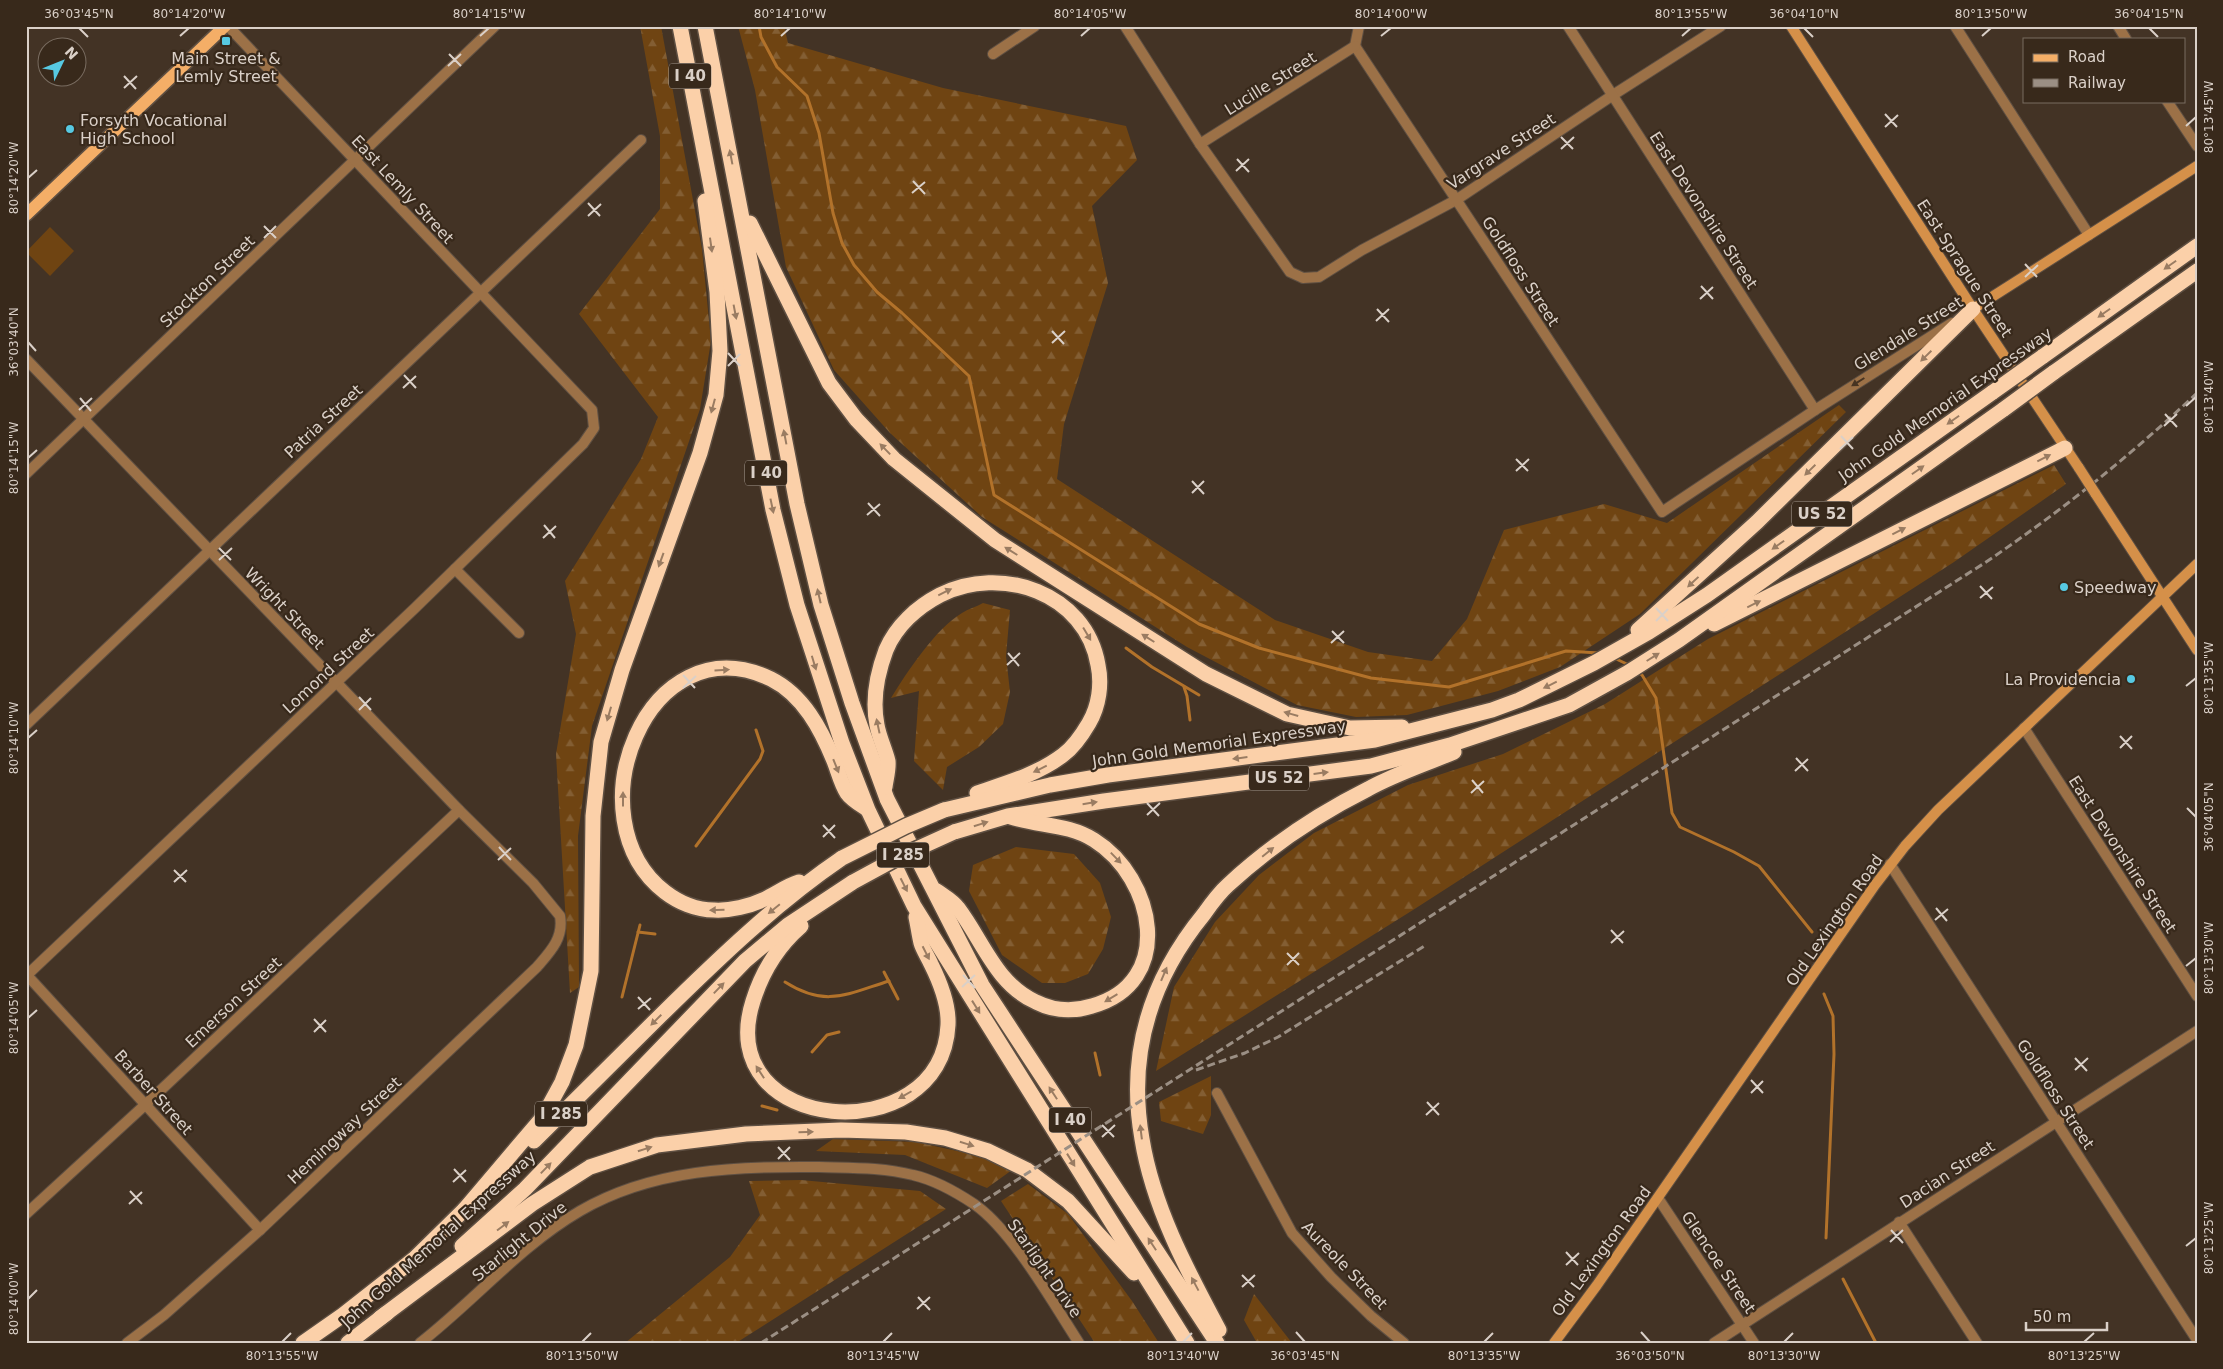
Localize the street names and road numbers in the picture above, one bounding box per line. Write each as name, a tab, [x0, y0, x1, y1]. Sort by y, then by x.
street label: Lucille Street	[1221, 48, 1320, 119]
road number: I 40	[669, 64, 711, 88]
street label: Vargrave Street	[1444, 109, 1559, 194]
street label: East Devonshire Street	[1646, 128, 1762, 293]
street label: East Lemly Street	[348, 131, 458, 247]
street label: East Sprague Street	[1913, 196, 2016, 341]
street label: Goldfloss Street	[1478, 213, 1563, 330]
street label: Stockton Street	[156, 231, 259, 331]
street label: Glendale Street	[1850, 292, 1966, 375]
street label: John Gold Memorial Expressway	[1834, 323, 2056, 486]
street label: Patria Street	[280, 380, 366, 462]
road number: I 40	[745, 460, 787, 486]
road number: US 52	[1792, 502, 1852, 526]
street label: Wright Street	[241, 563, 328, 653]
street label: Lomond Street	[279, 623, 378, 717]
street label: John Gold Memorial Expressway	[1090, 716, 1347, 771]
road number: US 52	[1249, 766, 1309, 790]
street label: East Devonshire Street	[2065, 772, 2181, 937]
road number: I 285	[877, 842, 929, 868]
street label: Old Lexington Road	[1782, 851, 1887, 990]
street label: Emerson Street	[181, 953, 285, 1052]
street label: Goldfloss Street	[2013, 1036, 2098, 1153]
street label: Barber Street	[111, 1046, 197, 1139]
street label: Hemingway Street	[284, 1073, 405, 1188]
road number: I 285	[535, 1102, 587, 1126]
road number: I 40	[1049, 1108, 1091, 1132]
street label: Dacian Street	[1896, 1137, 1998, 1212]
street label: John Gold Memorial Expressway	[336, 1147, 540, 1333]
street label: Old Lexington Road	[1548, 1183, 1655, 1320]
street label: Starlight Drive	[468, 1198, 570, 1285]
street label: Glencoe Street	[1677, 1208, 1760, 1317]
street label: Starlight Drive	[1004, 1215, 1086, 1321]
street label: Aureole Street	[1298, 1217, 1391, 1313]

